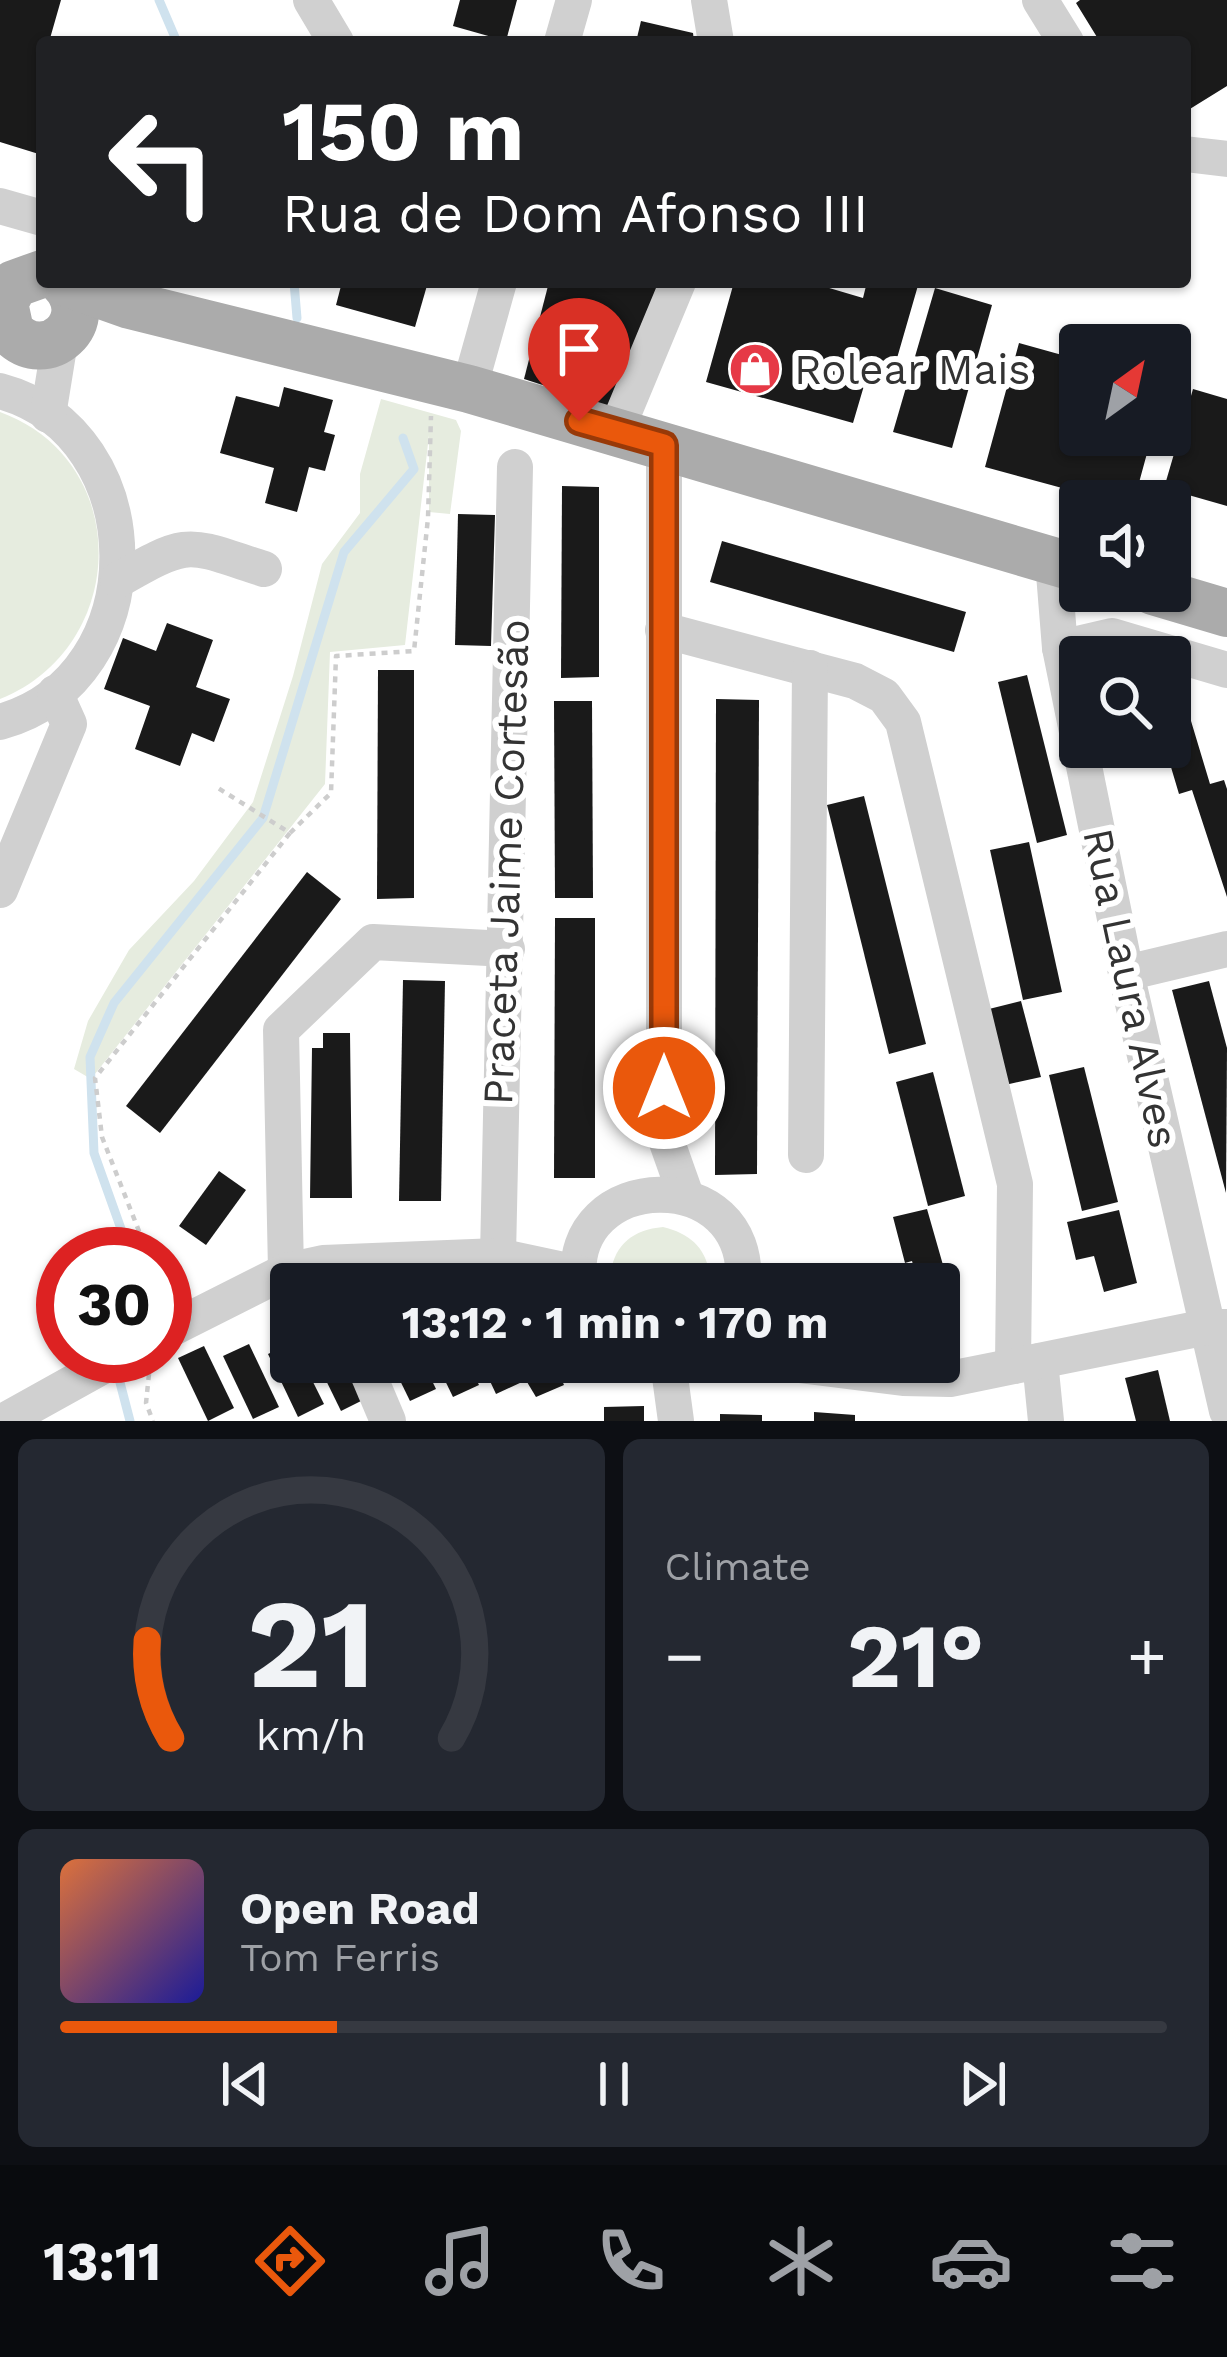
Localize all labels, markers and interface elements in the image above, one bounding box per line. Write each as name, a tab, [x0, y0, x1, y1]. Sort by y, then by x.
text: 150 m	[282, 82, 524, 180]
icon: left	[84, 84, 240, 240]
text: Rua de Dom Afonso III	[282, 182, 869, 245]
pin	[528, 298, 630, 421]
icon: arrive	[546, 316, 612, 382]
north arrow	[1059, 324, 1191, 456]
map controls	[1059, 324, 1191, 768]
shop icon: Rolear Mais	[727, 341, 783, 397]
place label: Rolear Mais	[794, 345, 1030, 394]
button: sound	[1059, 480, 1191, 612]
street label: Praceta Jaime Cortesão	[473, 618, 539, 1106]
button: search	[1059, 636, 1191, 768]
street label: Rua Laura Alves	[1073, 824, 1189, 1152]
position arrow	[601, 1025, 727, 1151]
speed limit sign: 30	[36, 1227, 192, 1383]
text: 13:12 · 1 min · 170 m	[402, 1296, 828, 1349]
text: Climate	[665, 1544, 811, 1589]
text: 21	[247, 1571, 375, 1717]
text: 21°	[847, 1603, 984, 1709]
text: −	[665, 1618, 704, 1695]
text: +	[1127, 1618, 1167, 1695]
text: km/h	[256, 1710, 366, 1760]
text: Open Road	[240, 1882, 480, 1935]
text: Tom Ferris	[240, 1935, 440, 1980]
icon: previous	[212, 2051, 278, 2117]
icon: pause	[581, 2051, 647, 2117]
icon: next	[950, 2051, 1016, 2117]
icon: directions	[248, 2219, 332, 2303]
icon: music	[418, 2219, 502, 2303]
icon: phone	[589, 2219, 673, 2303]
icon: climate	[759, 2219, 843, 2303]
icon: car	[929, 2219, 1013, 2303]
icon: filters	[1100, 2219, 1184, 2303]
text: 13:11	[43, 2230, 161, 2293]

